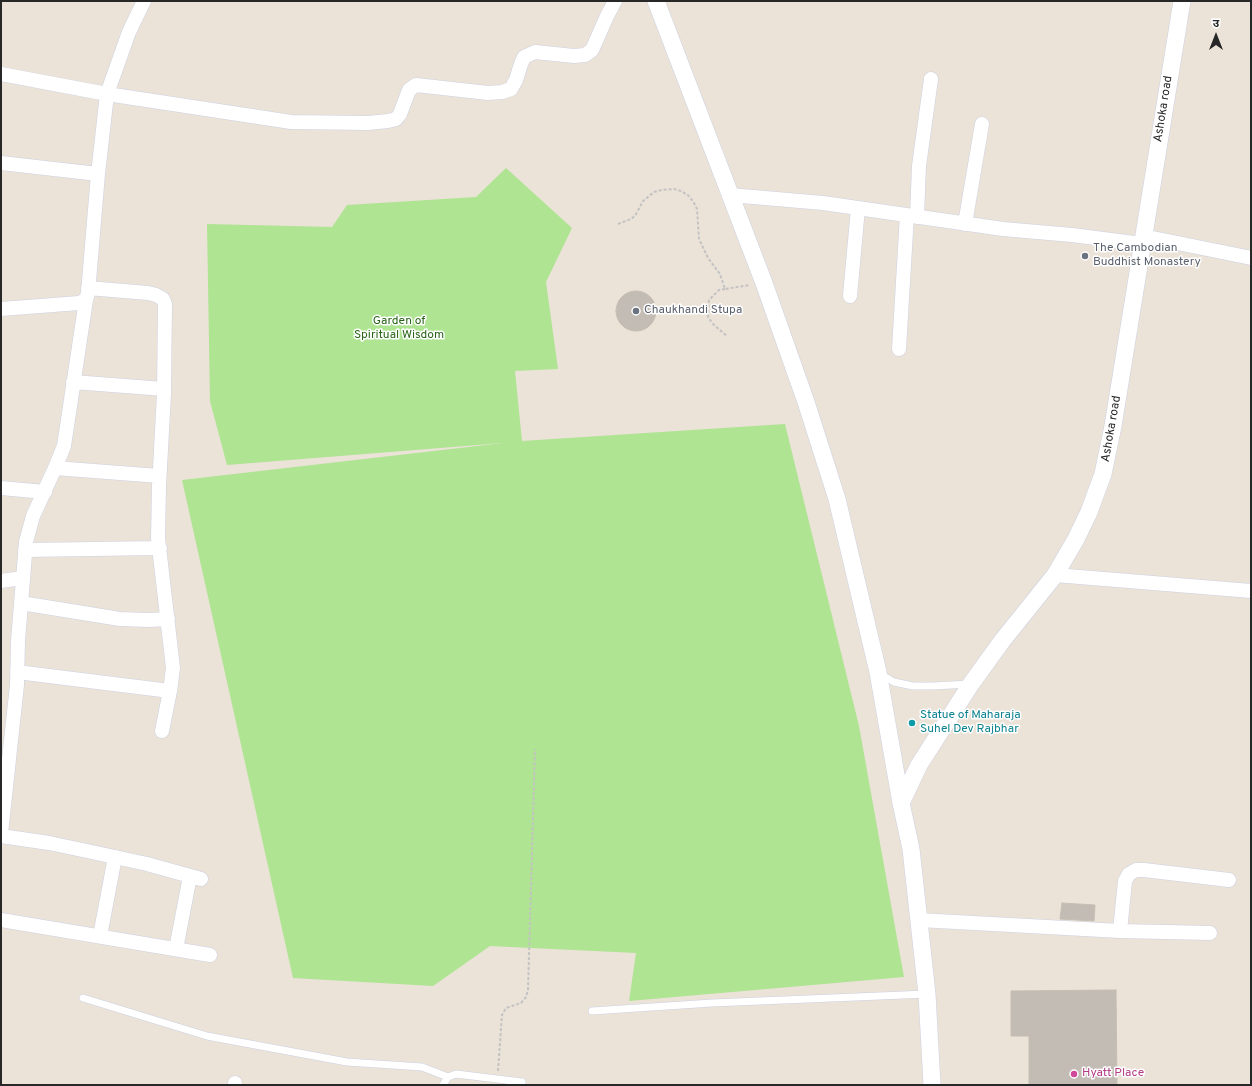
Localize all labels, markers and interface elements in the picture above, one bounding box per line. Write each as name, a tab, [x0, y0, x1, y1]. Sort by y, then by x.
north arrow	[1196, 16, 1236, 56]
text: उ	[1213, 17, 1219, 31]
street label: Ashoka road	[1152, 75, 1176, 143]
place label: The Cambodian Buddhist Monastery	[1093, 242, 1201, 270]
marker: The Cambodian Buddhist Monastery	[1080, 251, 1090, 261]
place label: Chaukhandi Stupa	[644, 304, 742, 318]
marker: Chaukhandi Stupa	[631, 306, 641, 316]
park label: Garden of Spiritual Wisdom	[354, 315, 444, 343]
street label: Ashoka road	[1099, 395, 1125, 463]
place label: Statue of Maharaja Suhel Dev Rajbhar	[920, 709, 1021, 737]
marker: Statue of Maharaja Suhel Dev Rajbhar	[907, 718, 917, 728]
place label: Hyatt Place	[1082, 1067, 1144, 1081]
marker: Hyatt Place	[1069, 1069, 1079, 1079]

